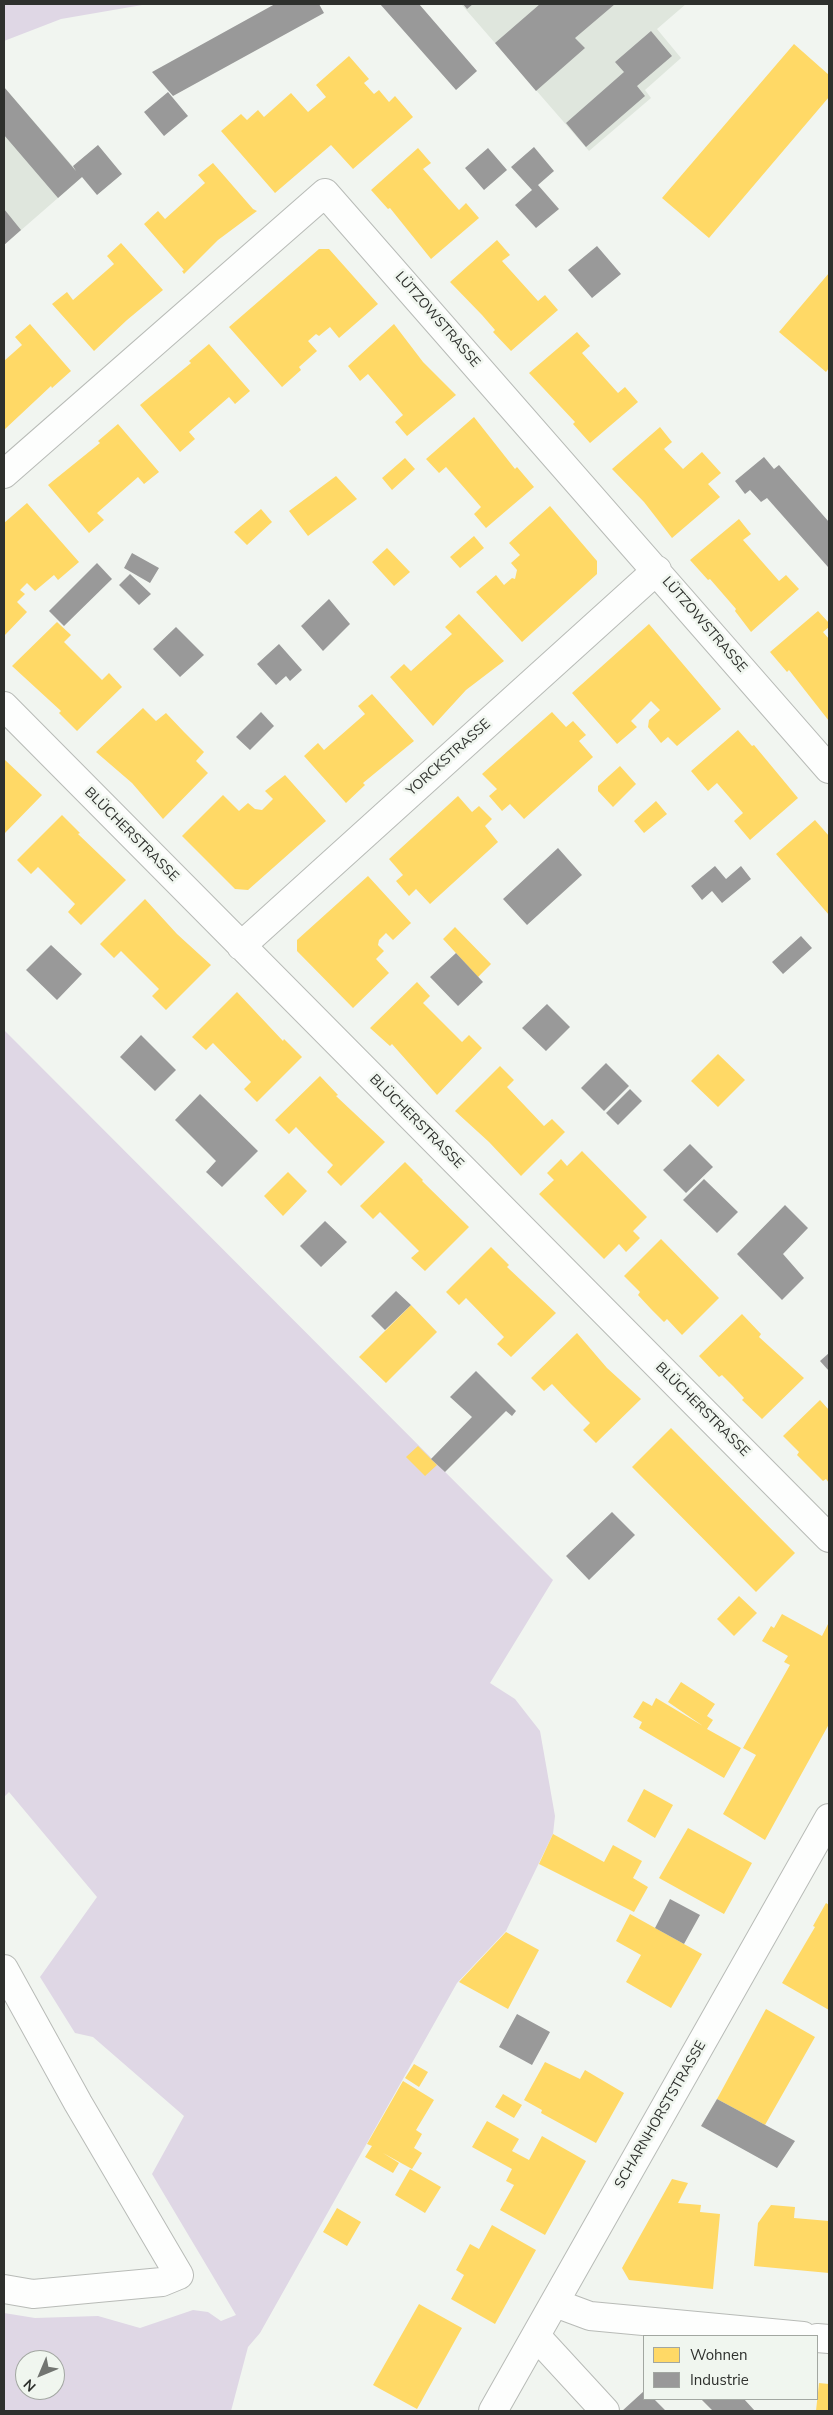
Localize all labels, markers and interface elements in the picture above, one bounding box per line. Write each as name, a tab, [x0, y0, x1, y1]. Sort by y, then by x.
street label: LÜTZOWSTRASSE	[391, 269, 483, 371]
street label: LÜTZOWSTRASSE	[658, 574, 750, 676]
street label: YORCKSTRASSE	[404, 716, 494, 800]
street label: BLÜCHERSTRASSE	[81, 785, 181, 885]
street label: BLÜCHERSTRASSE	[366, 1072, 466, 1172]
street label: BLÜCHERSTRASSE	[652, 1360, 752, 1460]
street label: SCHARNHORSTSTRASSE	[612, 2038, 710, 2192]
legend	[643, 2335, 818, 2400]
text: Wohnen	[690, 2345, 748, 2365]
north arrow	[15, 2350, 65, 2400]
text: Industrie	[690, 2370, 749, 2390]
text: N	[19, 2375, 40, 2396]

